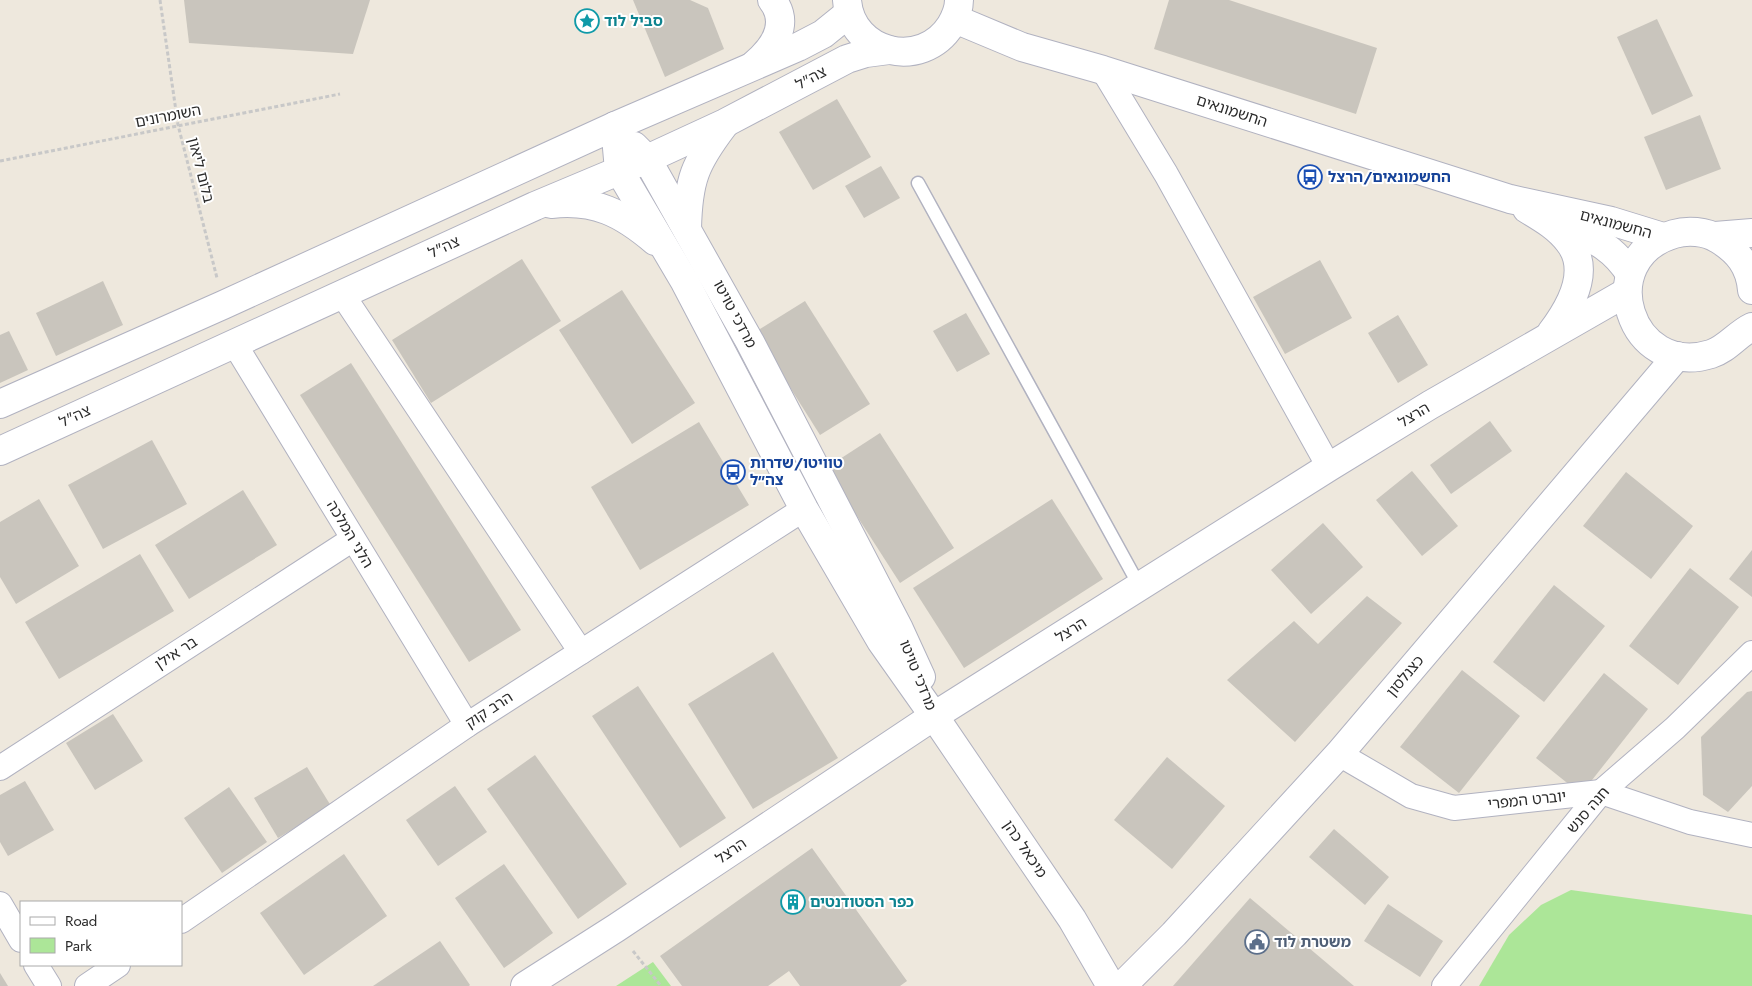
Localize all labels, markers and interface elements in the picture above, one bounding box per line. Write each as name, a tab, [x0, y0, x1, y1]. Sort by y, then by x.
place icon: סביל לוד	[574, 8, 600, 34]
place label: סביל לוד	[604, 10, 663, 32]
street label: צה"ל	[791, 61, 831, 95]
street label: החשמונאים	[1194, 89, 1270, 133]
street label: השומרונים	[133, 99, 203, 133]
street label: בלום ליאון	[182, 135, 220, 205]
bus stop icon: החשמונאים/הרצל	[1297, 164, 1323, 190]
place label: החשמונאים/הרצל	[1328, 166, 1451, 188]
street label: החשמונאים	[1578, 204, 1654, 244]
street label: צה"ל	[425, 230, 463, 264]
street label: מרדכי טויטו	[708, 276, 762, 352]
street label: הרצל	[1394, 397, 1434, 433]
street label: צה"ל	[56, 399, 94, 433]
place label: טוויטו/שדרות צה״ל	[750, 452, 843, 491]
bus stop icon: טוויטו/שדרות צה״ל	[720, 459, 746, 485]
street label: הלני המלכה	[321, 496, 379, 572]
street label: הרצל	[1051, 612, 1091, 648]
street label: בר אילן	[150, 631, 202, 675]
street label: מרדכי טויטו	[894, 636, 942, 714]
street label: כצנלסון	[1381, 650, 1429, 702]
street label: הרב קוק	[461, 686, 517, 734]
street label: חנה סנש	[1561, 782, 1615, 838]
street label: יוברט המפרי	[1487, 785, 1567, 815]
street label: מיכאל כהן	[998, 816, 1053, 882]
street label: הרצל	[711, 833, 751, 869]
building icon: כפר הסטודנטים	[780, 889, 806, 915]
place label: כפר הסטודנטים	[810, 891, 914, 913]
legend	[20, 901, 182, 966]
text: Road	[65, 910, 97, 932]
public building icon: משטרת לוד	[1244, 929, 1270, 955]
place label: משטרת לוד	[1274, 931, 1352, 953]
text: Park	[65, 935, 92, 957]

